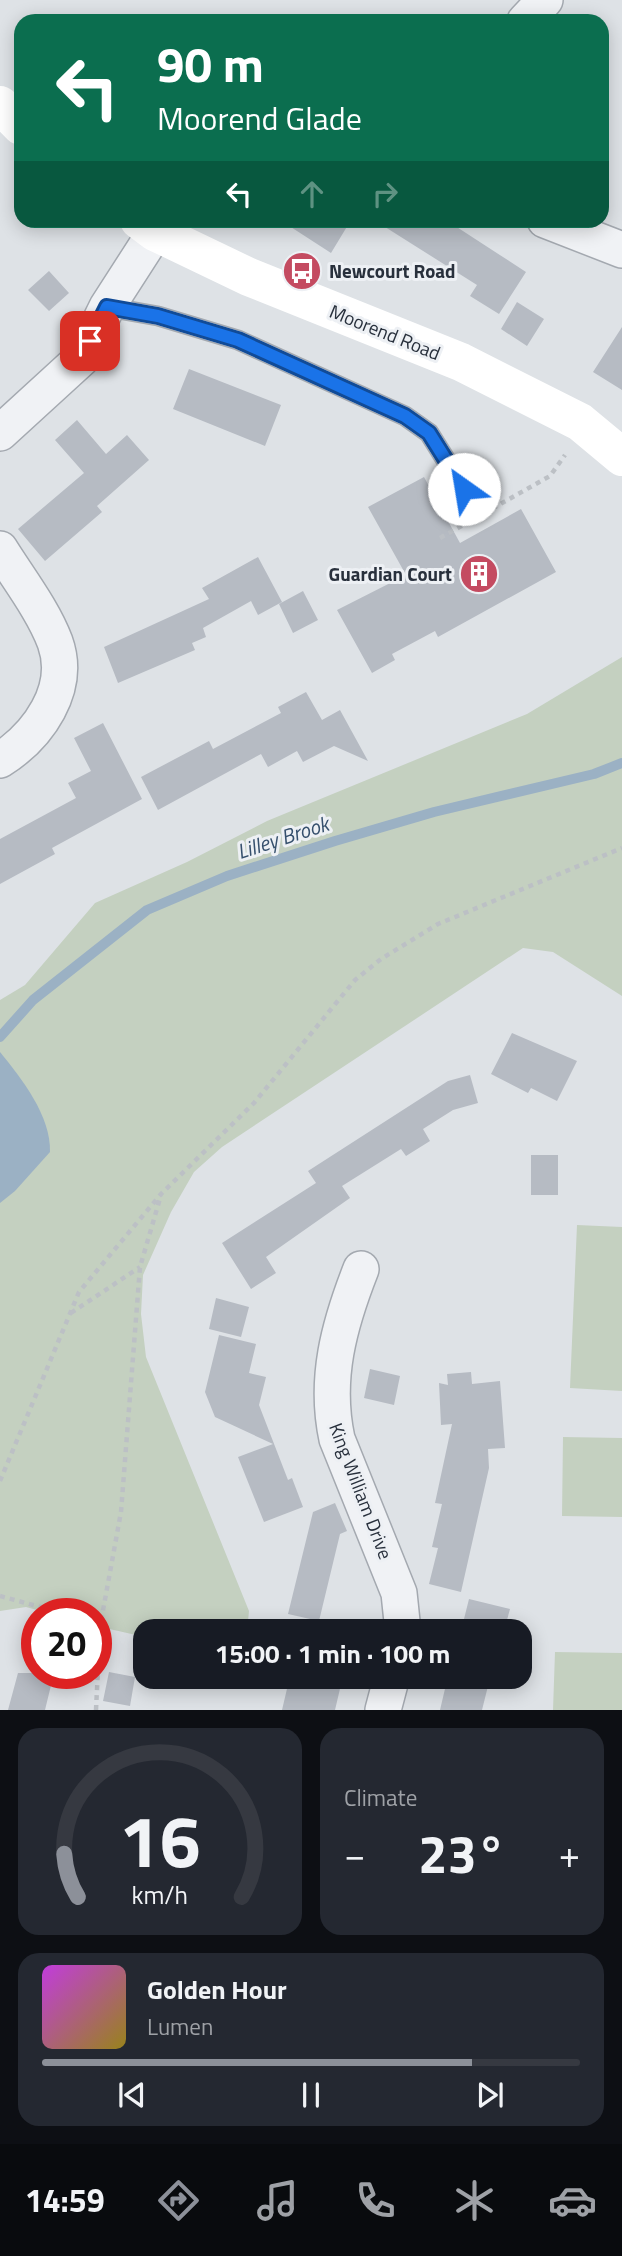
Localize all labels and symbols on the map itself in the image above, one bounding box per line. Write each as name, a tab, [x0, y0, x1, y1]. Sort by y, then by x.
bus stop icon: Newcourt Road	[281, 250, 323, 292]
place label: Newcourt Road	[329, 256, 455, 285]
street label: Moorend Road	[325, 296, 445, 367]
pin	[60, 311, 120, 371]
position arrow	[427, 452, 501, 526]
building icon: Guardian Court	[458, 553, 500, 595]
place label: Guardian Court	[329, 559, 452, 588]
water label: Lilley Brook	[233, 806, 335, 867]
street label: King William Drive	[322, 1418, 401, 1563]
speed limit sign: 20	[21, 1598, 112, 1689]

